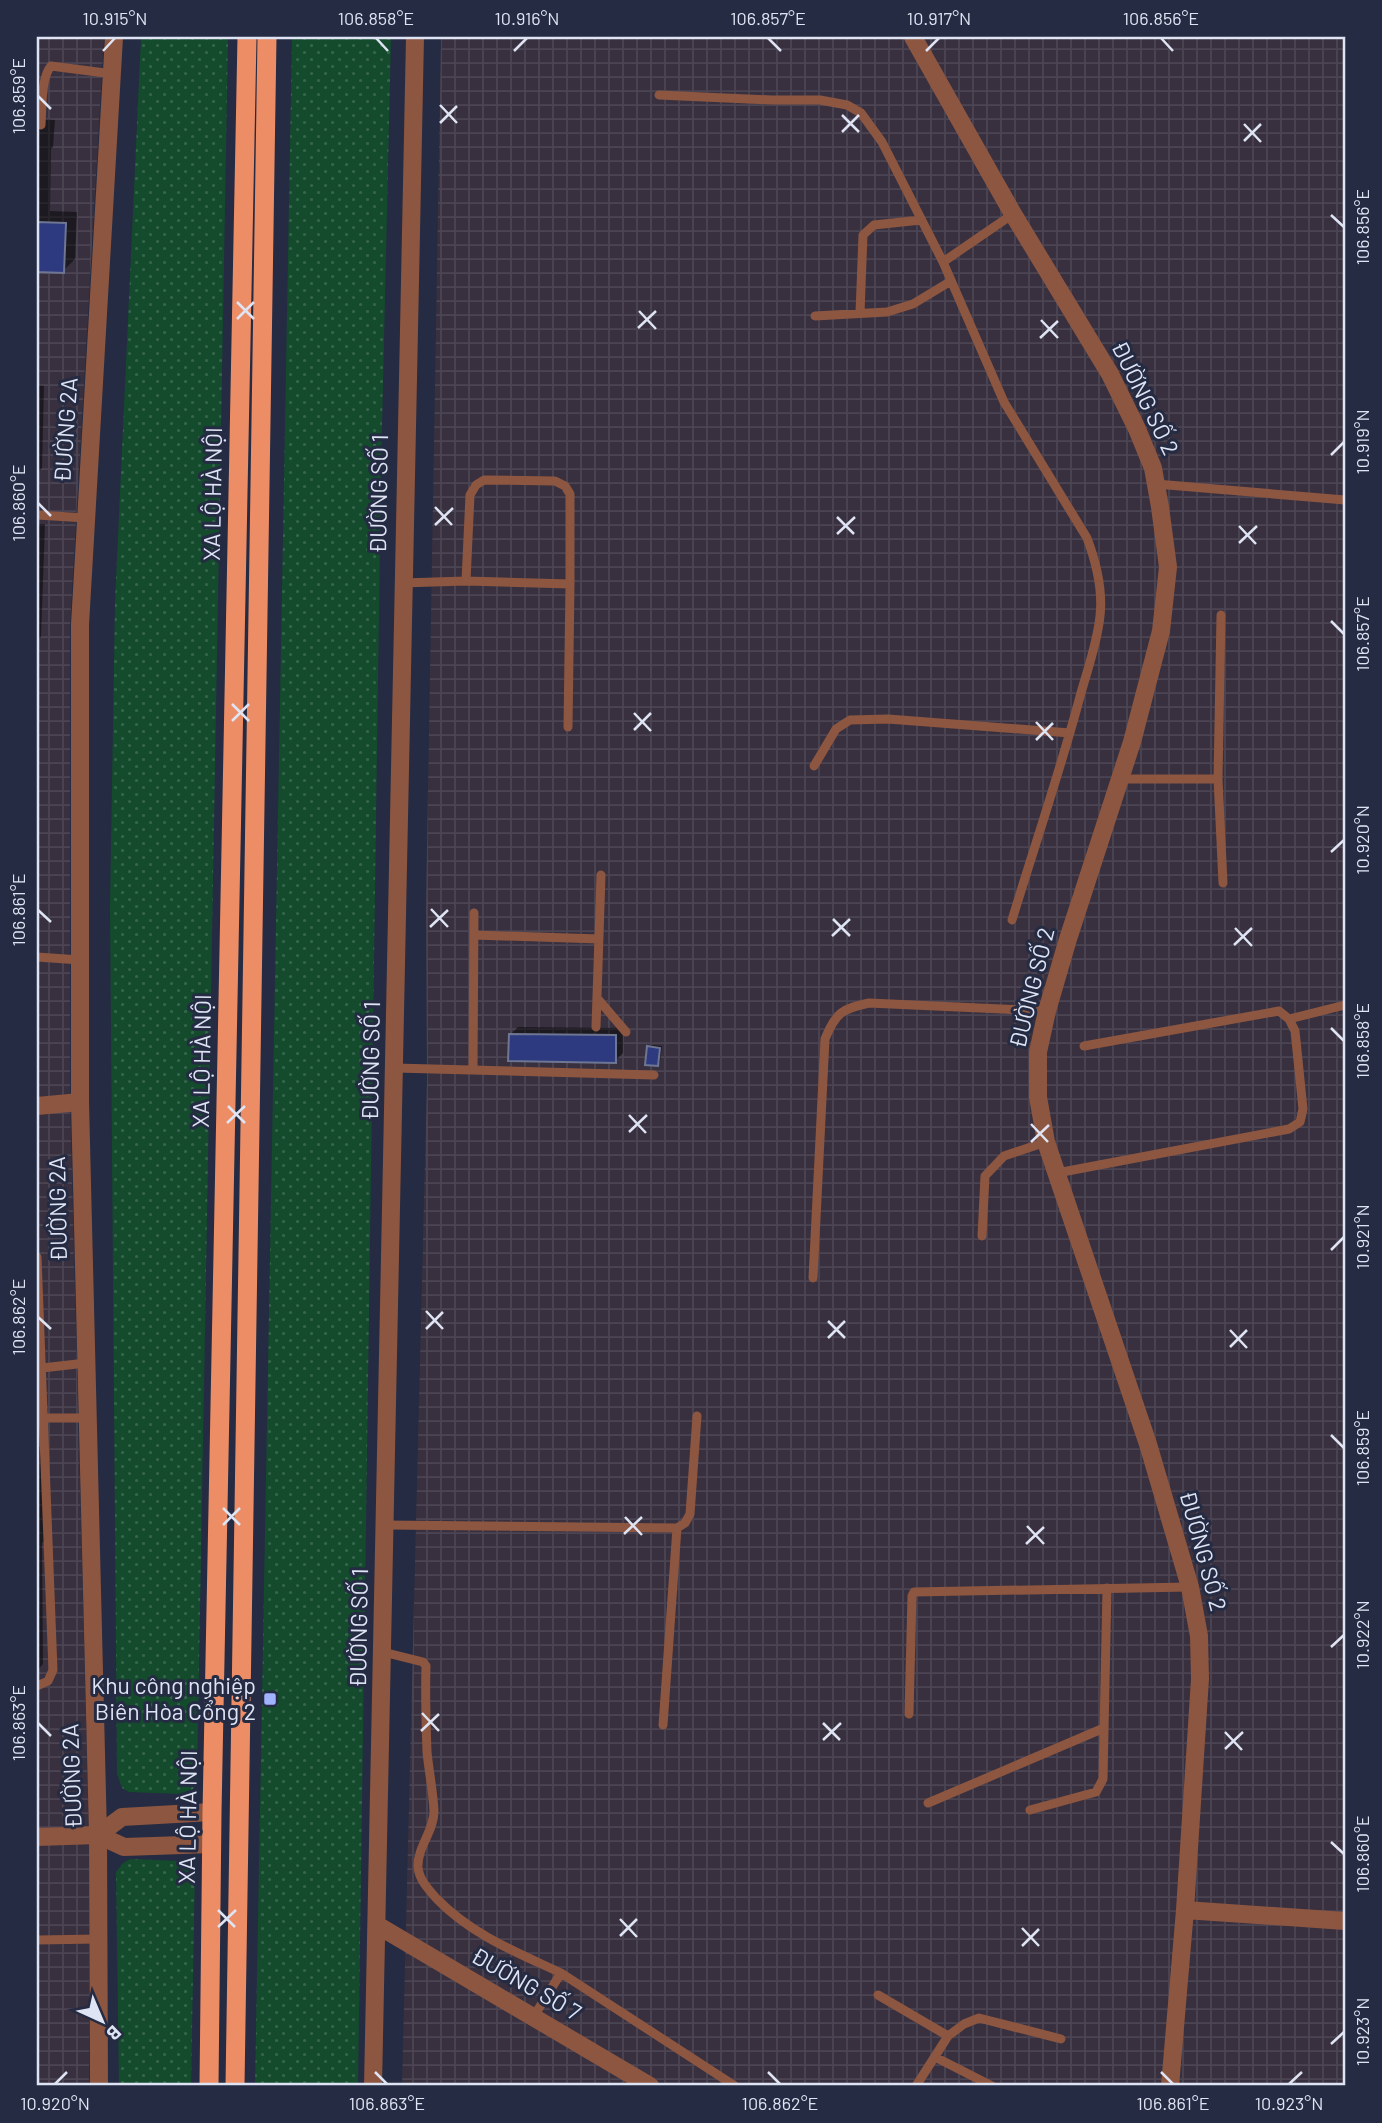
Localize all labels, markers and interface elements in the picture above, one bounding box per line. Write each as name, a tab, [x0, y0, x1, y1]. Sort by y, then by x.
text: 10.915°N	[82, 7, 148, 29]
text: 106.858°E	[338, 7, 414, 29]
text: 10.916°N	[494, 7, 560, 29]
text: 106.857°E	[730, 7, 806, 29]
text: 10.917°N	[907, 7, 971, 29]
text: 106.856°E	[1123, 7, 1199, 29]
text: 106.859°E	[7, 58, 29, 134]
text: 106.856°E	[1351, 189, 1373, 265]
street label: ĐƯỜNG SỐ 2	[1106, 336, 1186, 459]
street label: ĐƯỜNG 2A	[47, 376, 83, 483]
text: 10.919°N	[1351, 409, 1373, 475]
street label: XA LỘ HÀ NỘI	[197, 427, 227, 561]
street label: ĐƯỜNG SỐ 1	[363, 434, 393, 554]
text: 106.860°E	[7, 464, 29, 542]
text: 106.857°E	[1351, 596, 1373, 672]
text: 10.920°N	[1351, 805, 1373, 875]
text: 106.861°E	[7, 873, 29, 947]
street label: ĐƯỜNG SỐ 2	[1003, 924, 1060, 1051]
street label: XA LỘ HÀ NỘI	[186, 994, 216, 1128]
street label: ĐƯỜNG SỐ 1	[355, 1001, 385, 1121]
text: 106.858°E	[1351, 1003, 1373, 1079]
street label: ĐƯỜNG 2A	[42, 1156, 72, 1262]
text: 10.921°N	[1351, 1204, 1373, 1270]
text: 106.862°E	[7, 1279, 29, 1355]
text: 106.859°E	[1351, 1410, 1373, 1486]
street label: ĐƯỜNG SỐ 2	[1174, 1487, 1233, 1614]
street label: ĐƯỜNG SỐ 1	[343, 1568, 373, 1688]
text: 10.922°N	[1351, 1600, 1373, 1670]
place label: Khu công nghiệp Biên Hòa Cổng 2	[91, 1671, 256, 1725]
text: 106.863°E	[7, 1685, 29, 1761]
marker: Khu công nghiệp Biên Hòa Cổng 2	[262, 1691, 278, 1707]
street label: ĐƯỜNG 2A	[55, 1723, 87, 1829]
street label: XA LỘ HÀ NỘI	[172, 1750, 202, 1884]
text: 106.860°E	[1351, 1815, 1373, 1893]
street label: ĐƯỜNG SỐ 7	[467, 1940, 586, 2026]
north arrow	[66, 1986, 136, 2056]
text: 10.923°N	[1351, 1998, 1373, 2066]
text: B	[102, 2021, 126, 2046]
text: 10.920°N	[20, 2092, 90, 2114]
text: 106.863°E	[349, 2092, 425, 2114]
text: 106.862°E	[742, 2092, 818, 2114]
text: 106.861°E	[1136, 2092, 1210, 2114]
text: 10.923°N	[1255, 2092, 1323, 2114]

